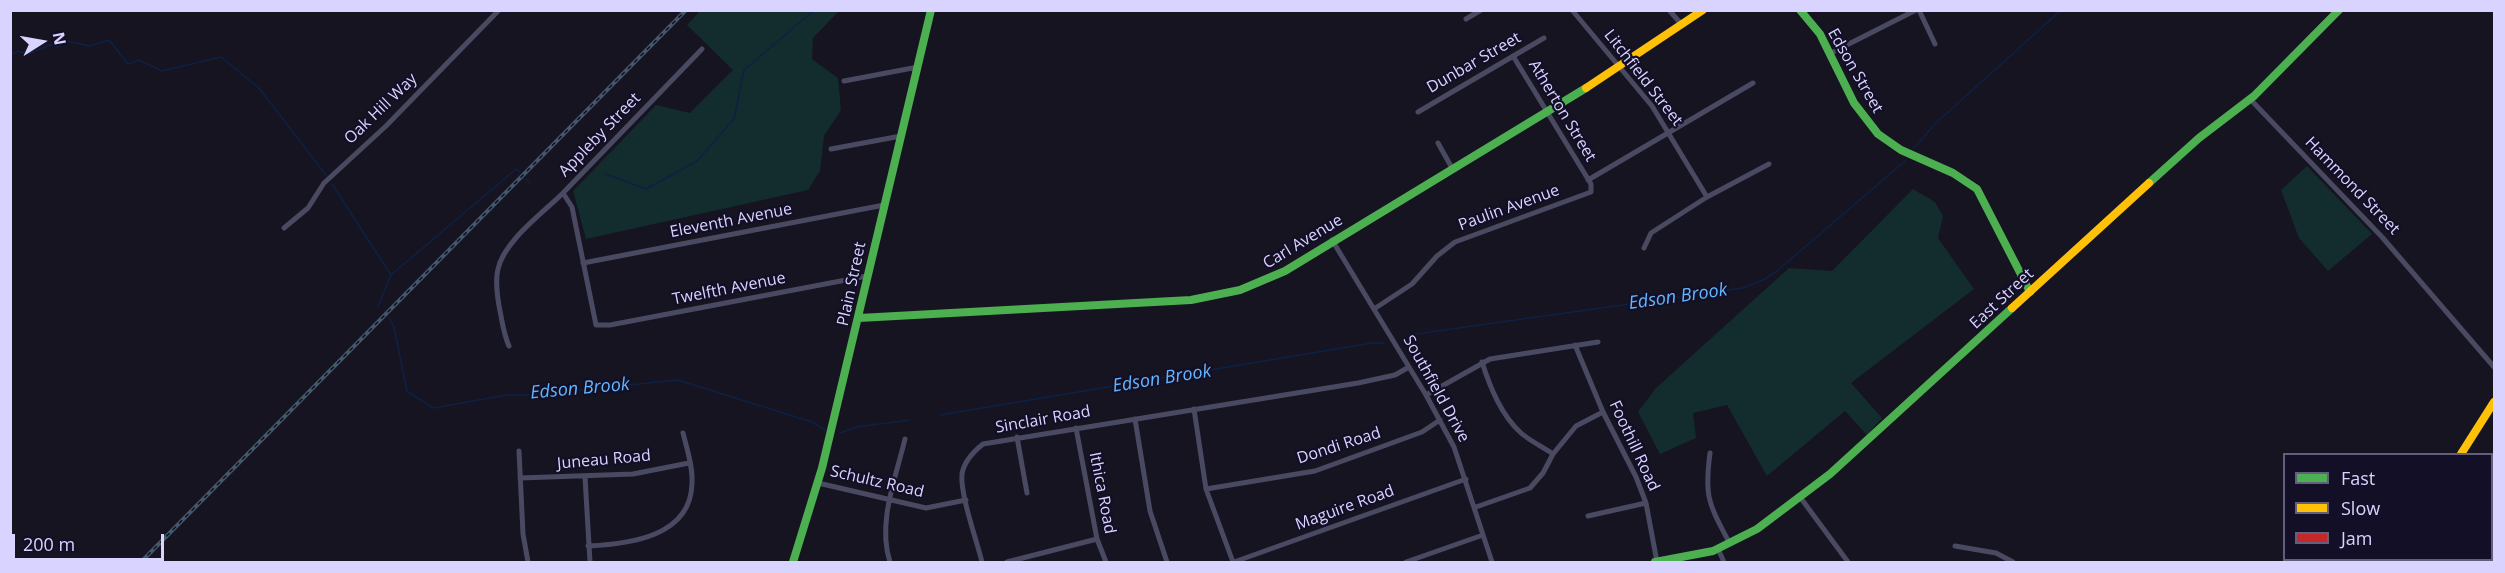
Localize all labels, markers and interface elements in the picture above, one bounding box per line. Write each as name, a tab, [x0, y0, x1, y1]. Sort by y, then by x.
north arrow	[12, 12, 72, 72]
street label: Edson Street	[1823, 25, 1887, 117]
street label: Litchfield Street	[1600, 26, 1686, 130]
street label: Dunbar Street	[1424, 28, 1524, 98]
text: N	[48, 30, 72, 47]
street label: Atherton Street	[1524, 57, 1600, 165]
street label: Oak Hill Way	[341, 70, 421, 148]
street label: Appleby Street	[555, 89, 645, 181]
street label: Hammond Street	[2301, 133, 2403, 239]
street label: Paulin Avenue	[1456, 181, 1562, 235]
street label: Eleventh Avenue	[668, 200, 794, 242]
street label: Carl Avenue	[1260, 211, 1346, 273]
street label: Plain Street	[834, 240, 870, 328]
street label: East Street	[1966, 265, 2038, 333]
street label: Twelfth Avenue	[671, 269, 787, 309]
water label: Edson Brook	[1627, 279, 1729, 315]
street label: Southfield Drive	[1399, 332, 1473, 446]
water label: Edson Brook	[1111, 361, 1213, 397]
water label: Edson Brook	[529, 374, 631, 404]
street label: Foothill Road	[1605, 398, 1663, 494]
street label: Sinclair Road	[994, 402, 1092, 438]
street label: Dondi Road	[1295, 423, 1383, 469]
street label: Juneau Road	[556, 446, 652, 474]
street label: Ithica Road	[1085, 450, 1119, 536]
legend	[2283, 453, 2493, 561]
street label: Schultz Road	[828, 462, 926, 502]
text: Fast	[2341, 466, 2375, 490]
street label: Maguire Road	[1293, 481, 1397, 535]
text: Slow	[2341, 496, 2380, 520]
scale bar	[15, 522, 166, 560]
text: Jam	[2341, 526, 2373, 550]
text: 200 m	[23, 532, 75, 556]

